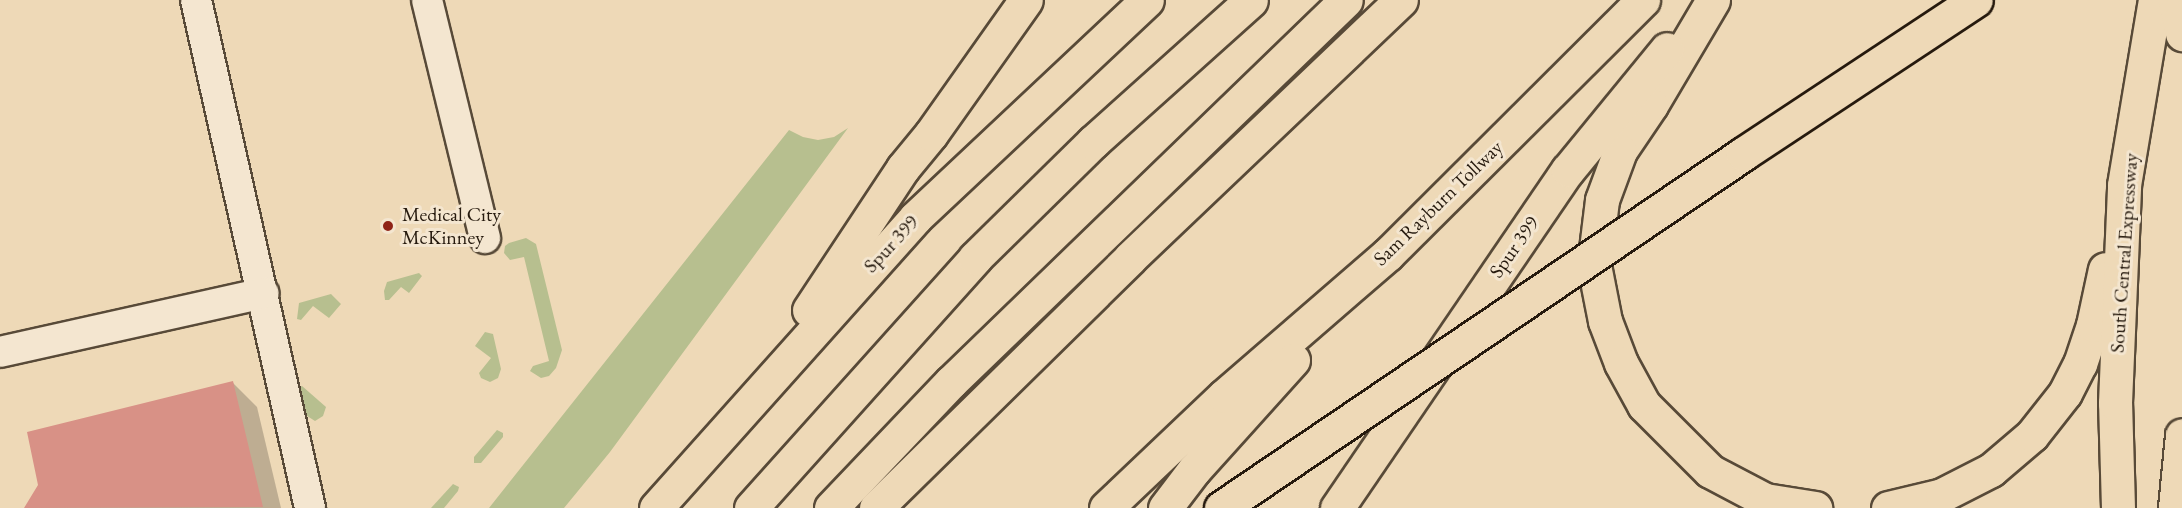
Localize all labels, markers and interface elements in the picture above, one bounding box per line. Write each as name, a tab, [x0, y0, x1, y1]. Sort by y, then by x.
street label: Sam Rayburn Tollway	[1368, 135, 1508, 271]
street label: South Central Expressway	[2105, 152, 2143, 354]
place label: Medical City McKinney	[402, 202, 501, 249]
street label: Spur 399	[858, 210, 924, 278]
street label: Spur 399	[1484, 212, 1544, 282]
marker: Medical City McKinney	[379, 217, 397, 235]

